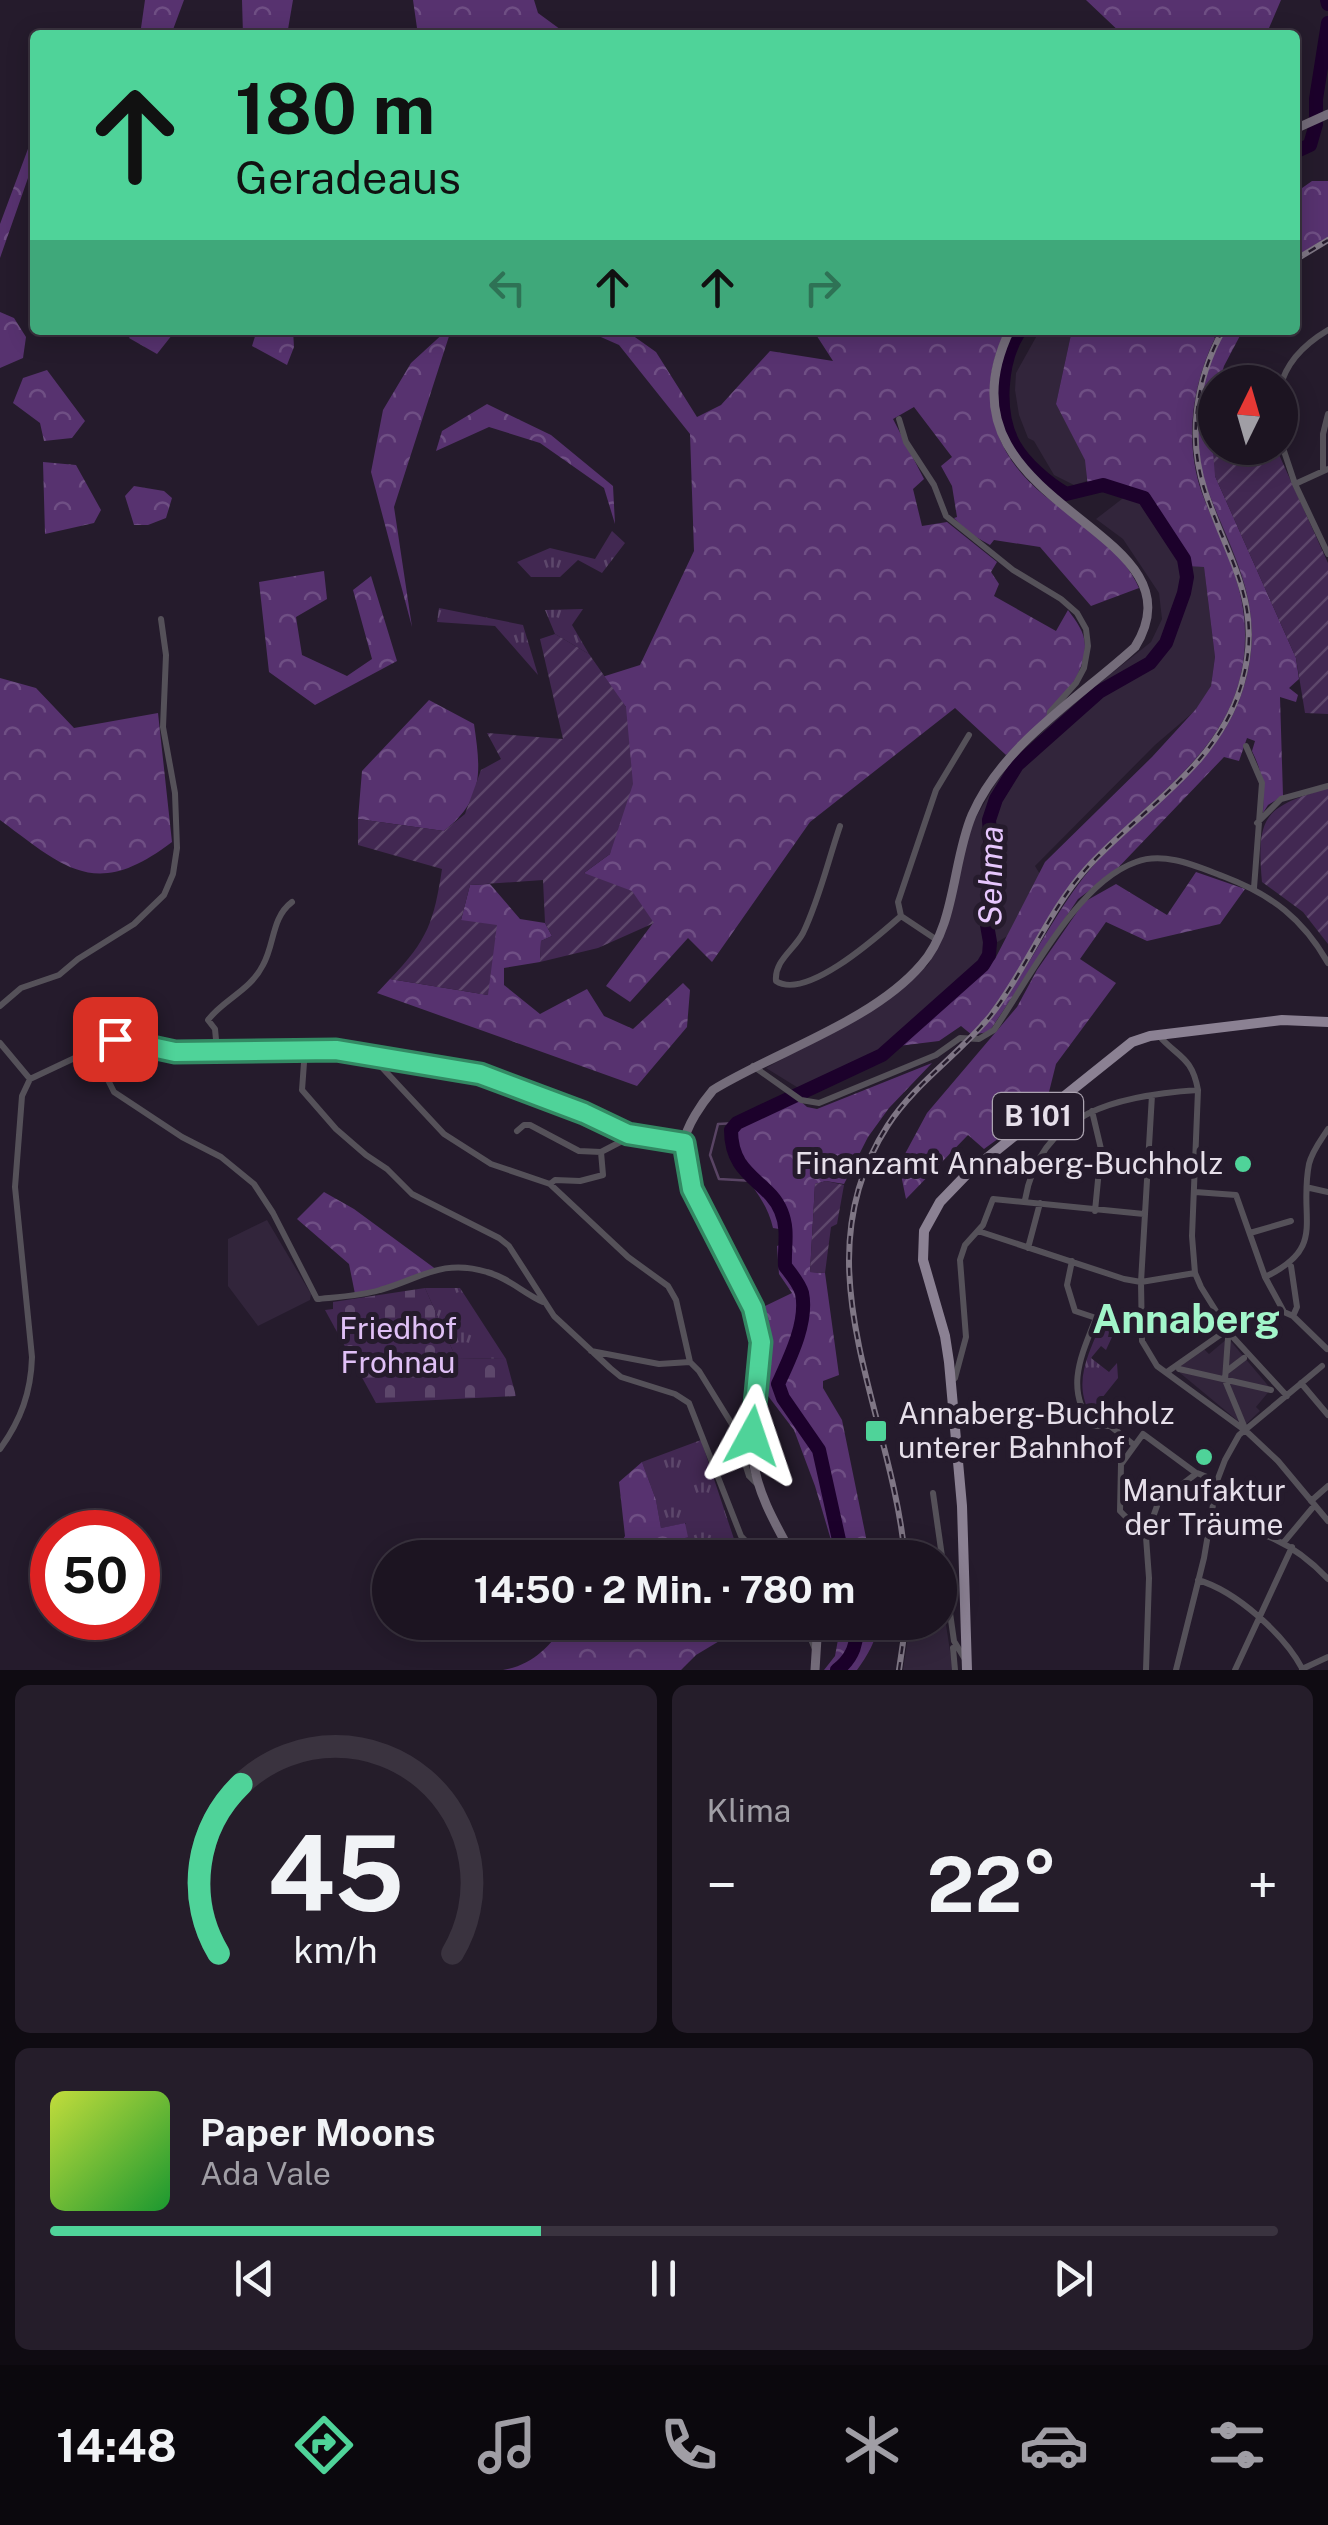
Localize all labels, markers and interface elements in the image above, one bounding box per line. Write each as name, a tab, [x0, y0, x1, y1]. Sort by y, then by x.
text: 180 m	[235, 67, 435, 150]
icon: ahead	[70, 70, 200, 200]
text: Geradeaus	[235, 151, 461, 204]
icon: left	[480, 260, 535, 315]
icon: ahead	[585, 260, 640, 315]
icon: ahead	[690, 260, 745, 315]
icon: right	[795, 260, 850, 315]
north arrow	[1198, 365, 1298, 465]
map controls	[1198, 365, 1298, 465]
water label: Sehma	[971, 826, 1010, 926]
pin	[73, 997, 158, 1082]
icon: arrive	[88, 1012, 143, 1067]
road number: B 101	[993, 1093, 1083, 1139]
place label: Finanzamt Annaberg-Buchholz	[795, 1145, 1223, 1181]
marker: Finanzamt Annaberg-Buchholz	[1232, 1153, 1254, 1175]
district label: Annaberg	[1092, 1295, 1280, 1342]
park label: Friedhof Frohnau	[339, 1310, 457, 1380]
position arrow	[700, 1384, 804, 1488]
place label: Annaberg-Buchholz unterer Bahnhof	[898, 1395, 1174, 1465]
marker: Annaberg-Buchholz unterer Bahnhof	[863, 1418, 889, 1444]
marker: Manufaktur der Träume	[1193, 1446, 1215, 1468]
place label: Manufaktur der Träume	[1122, 1472, 1286, 1542]
speed limit sign: 50	[30, 1510, 160, 1640]
text: 14:50 · 2 Min. · 780 m	[474, 1567, 855, 1612]
text: Klima	[707, 1792, 791, 1829]
text: 45	[267, 1812, 404, 1934]
text: 22°	[927, 1841, 1058, 1929]
text: −	[707, 1853, 737, 1917]
text: +	[1248, 1853, 1278, 1917]
text: km/h	[294, 1929, 378, 1971]
text: Paper Moons	[200, 2110, 435, 2155]
text: Ada Vale	[200, 2155, 331, 2192]
icon: previous	[227, 2251, 282, 2306]
icon: pause	[636, 2251, 691, 2306]
icon: next	[1046, 2251, 1101, 2306]
icon: directions	[289, 2410, 359, 2480]
icon: music	[472, 2410, 542, 2480]
icon: phone	[654, 2410, 724, 2480]
icon: climate	[837, 2410, 907, 2480]
icon: car	[1019, 2410, 1089, 2480]
icon: filters	[1202, 2410, 1272, 2480]
text: 14:48	[56, 2419, 177, 2472]

